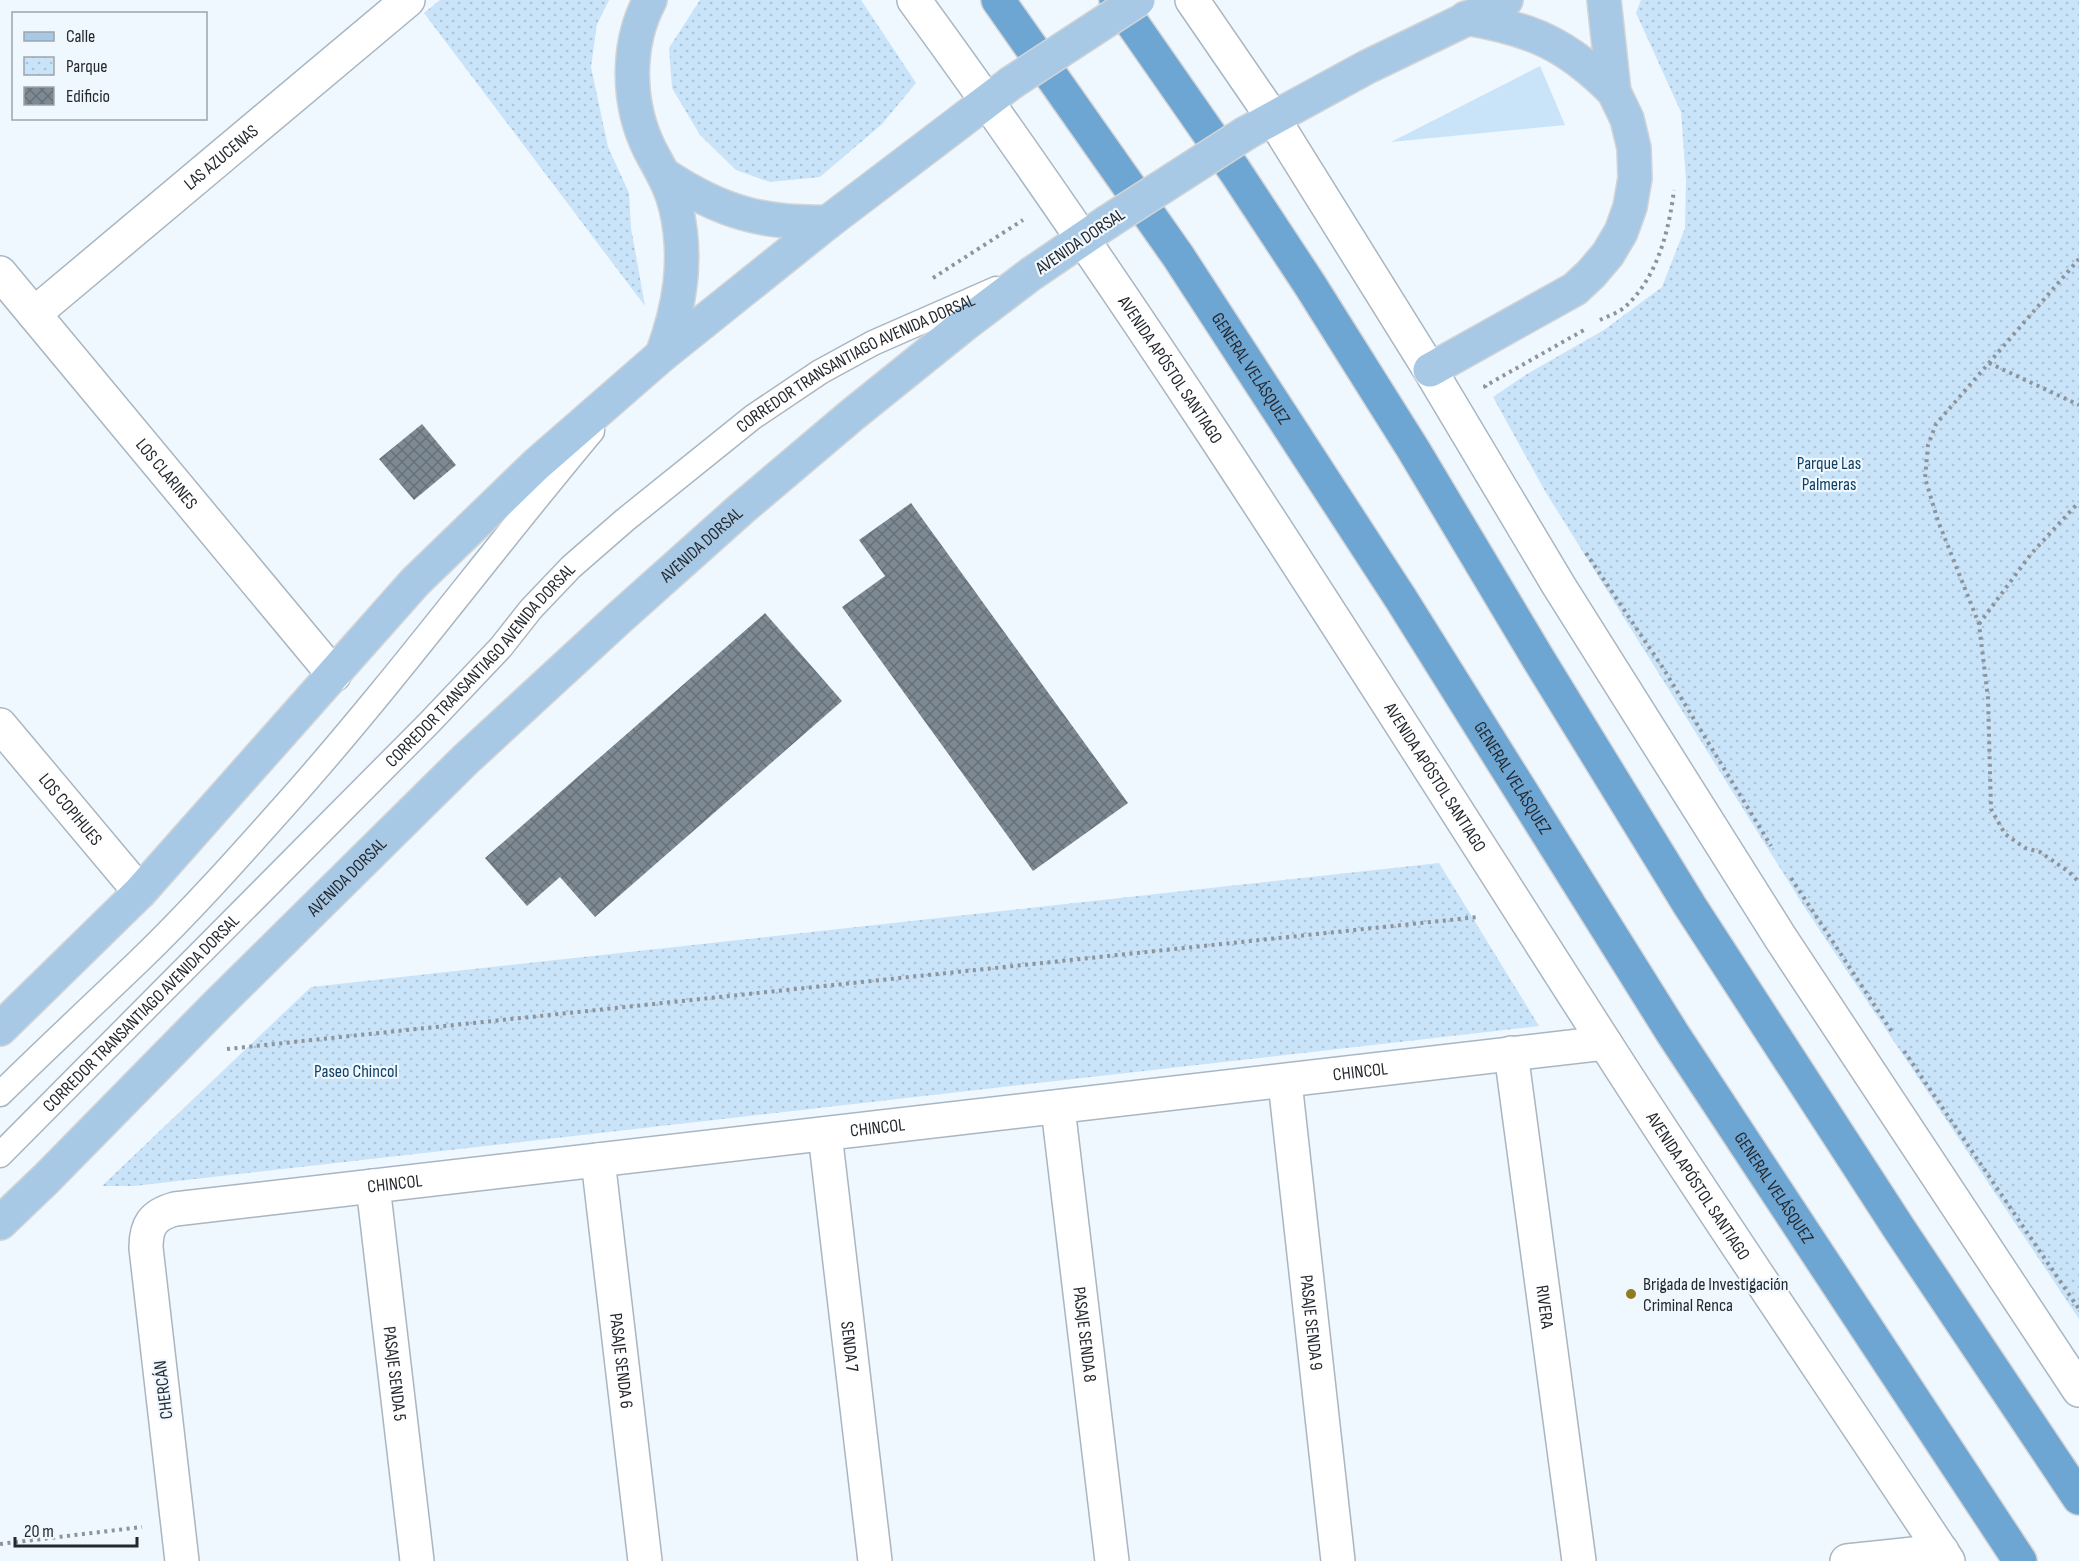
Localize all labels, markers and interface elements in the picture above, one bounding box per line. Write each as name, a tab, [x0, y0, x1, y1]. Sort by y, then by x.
legend	[12, 12, 207, 120]
text: Calle	[66, 26, 95, 47]
text: Parque	[66, 56, 107, 77]
text: Edificio	[66, 86, 110, 107]
street label: LAS AZUCENAS	[180, 120, 263, 195]
street label: AVENIDA DORSAL	[1031, 204, 1129, 279]
street label: CORREDOR TRANSANTIAGO AVENIDA DORSAL	[732, 290, 978, 437]
street label: AVENIDA APÓSTOL SANTIAGO	[1113, 291, 1227, 448]
street label: GENERAL VELÁSQUEZ	[1207, 309, 1295, 429]
street label: LOS CLARINES	[131, 435, 202, 514]
park label: Parque Las Palmeras	[1797, 453, 1861, 495]
street label: AVENIDA DORSAL	[655, 503, 747, 588]
street label: CORREDOR TRANSANTIAGO AVENIDA DORSAL	[381, 559, 580, 772]
street label: AVENIDA APÓSTOL SANTIAGO	[1379, 698, 1490, 856]
street label: GENERAL VELÁSQUEZ	[1469, 718, 1556, 839]
street label: LOS COPIHUES	[34, 769, 107, 850]
street label: AVENIDA DORSAL	[302, 833, 391, 922]
street label: CORREDOR TRANSANTIAGO AVENIDA DORSAL	[39, 910, 244, 1117]
street label: CHINCOL	[1332, 1058, 1389, 1086]
park label: Paseo Chincol	[314, 1061, 398, 1082]
street label: AVENIDA APÓSTOL SANTIAGO	[1641, 1107, 1754, 1264]
street label: CHINCOL	[849, 1114, 906, 1142]
street label: GENERAL VELÁSQUEZ	[1729, 1128, 1818, 1248]
street label: CHINCOL	[366, 1170, 424, 1198]
street label: PASAJE SENDA 9	[1295, 1274, 1327, 1372]
place label: Brigada de Investigación Criminal Renca	[1643, 1274, 1789, 1316]
street label: RIVERA	[1531, 1284, 1558, 1330]
street label: PASAJE SENDA 8	[1068, 1286, 1101, 1383]
marker: Brigada de Investigación Criminal Renca	[1624, 1287, 1638, 1301]
street label: PASAJE SENDA 6	[605, 1312, 637, 1410]
street label: SENDA 7	[836, 1320, 863, 1374]
street label: PASAJE SENDA 5	[379, 1325, 411, 1422]
street label: CHERCÁN	[149, 1359, 178, 1421]
scale bar	[15, 1510, 136, 1548]
text: 20 m	[24, 1521, 54, 1542]

